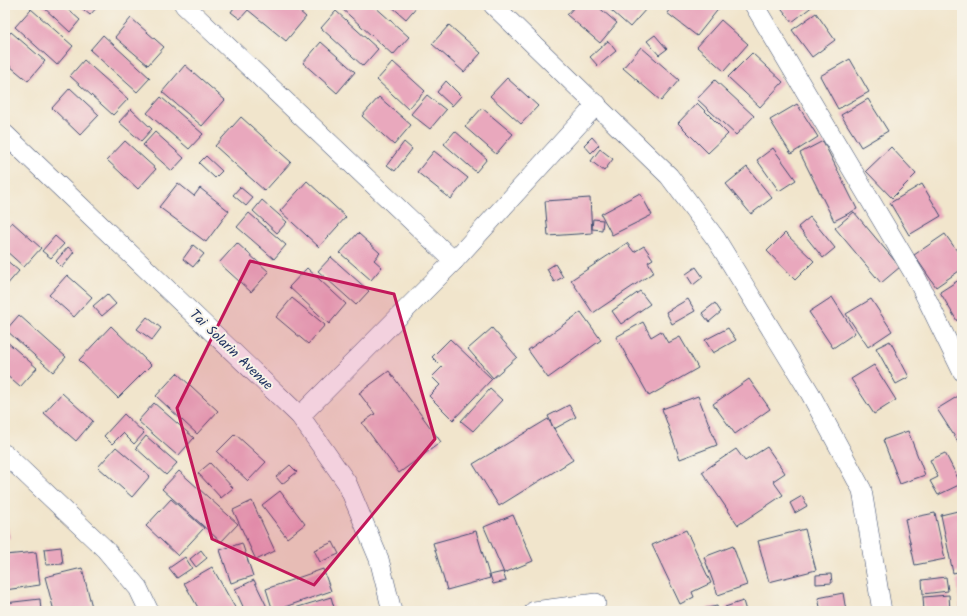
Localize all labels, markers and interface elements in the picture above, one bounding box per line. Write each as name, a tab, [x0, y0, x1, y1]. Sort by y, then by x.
street label: Tai Solarin Avenue	[184, 304, 278, 396]

